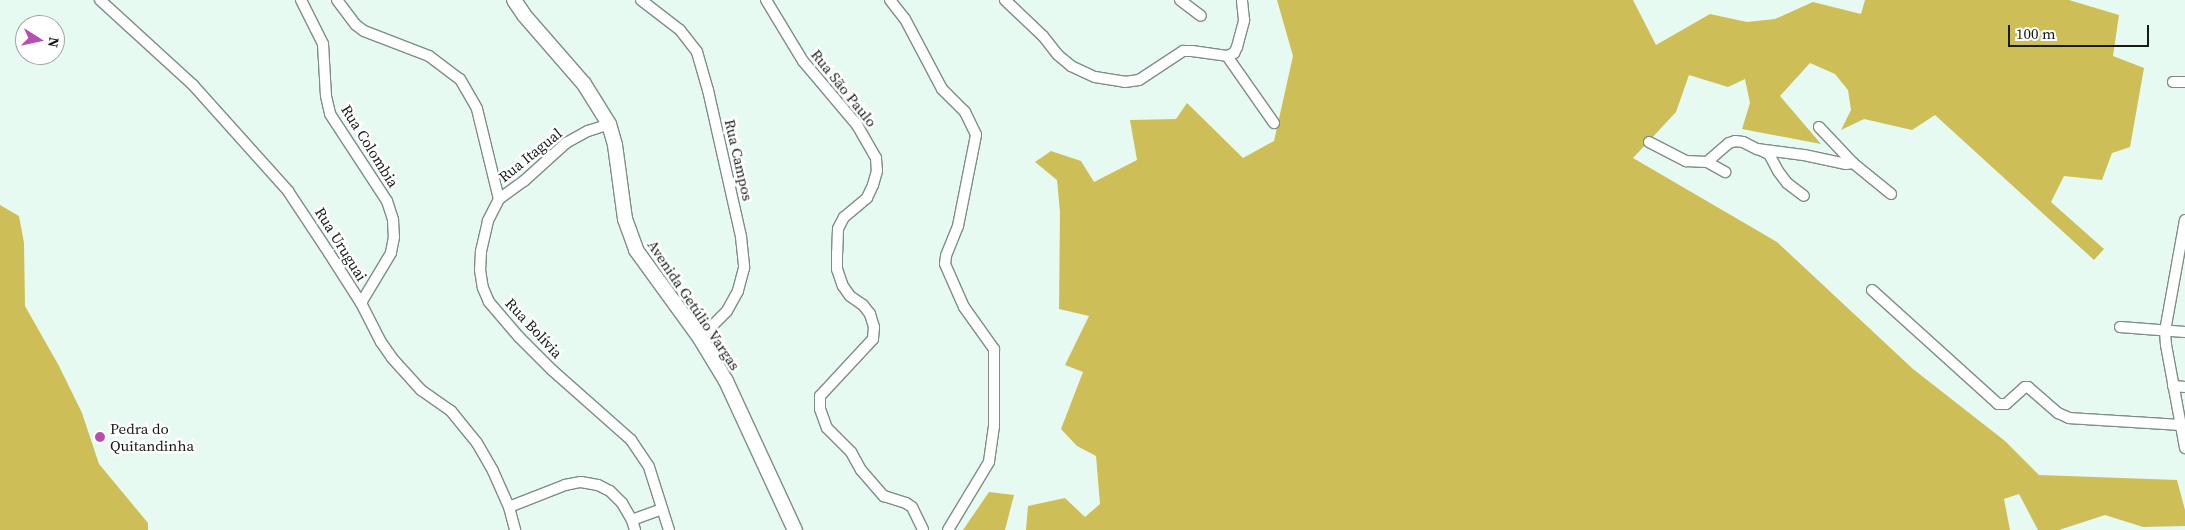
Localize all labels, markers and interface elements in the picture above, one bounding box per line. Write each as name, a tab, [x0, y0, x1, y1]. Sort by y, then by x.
north arrow	[15, 15, 65, 65]
scale bar	[2010, 15, 2151, 47]
text: 100 m	[2016, 23, 2056, 44]
text: N	[43, 36, 65, 49]
street label: Rua São Paulo	[807, 46, 881, 130]
street label: Rua Colombia	[337, 101, 403, 191]
street label: Rua Campos	[721, 117, 757, 203]
street label: Rua Itagual	[495, 124, 565, 186]
street label: Rua Uruguai	[311, 204, 371, 284]
street label: Avenida Getúlio Vargas	[644, 236, 744, 374]
street label: Rua Bolívia	[502, 294, 566, 362]
place label: Pedra do Quitandinha	[110, 419, 194, 454]
marker: Pedra do Quitandinha	[94, 431, 106, 443]

